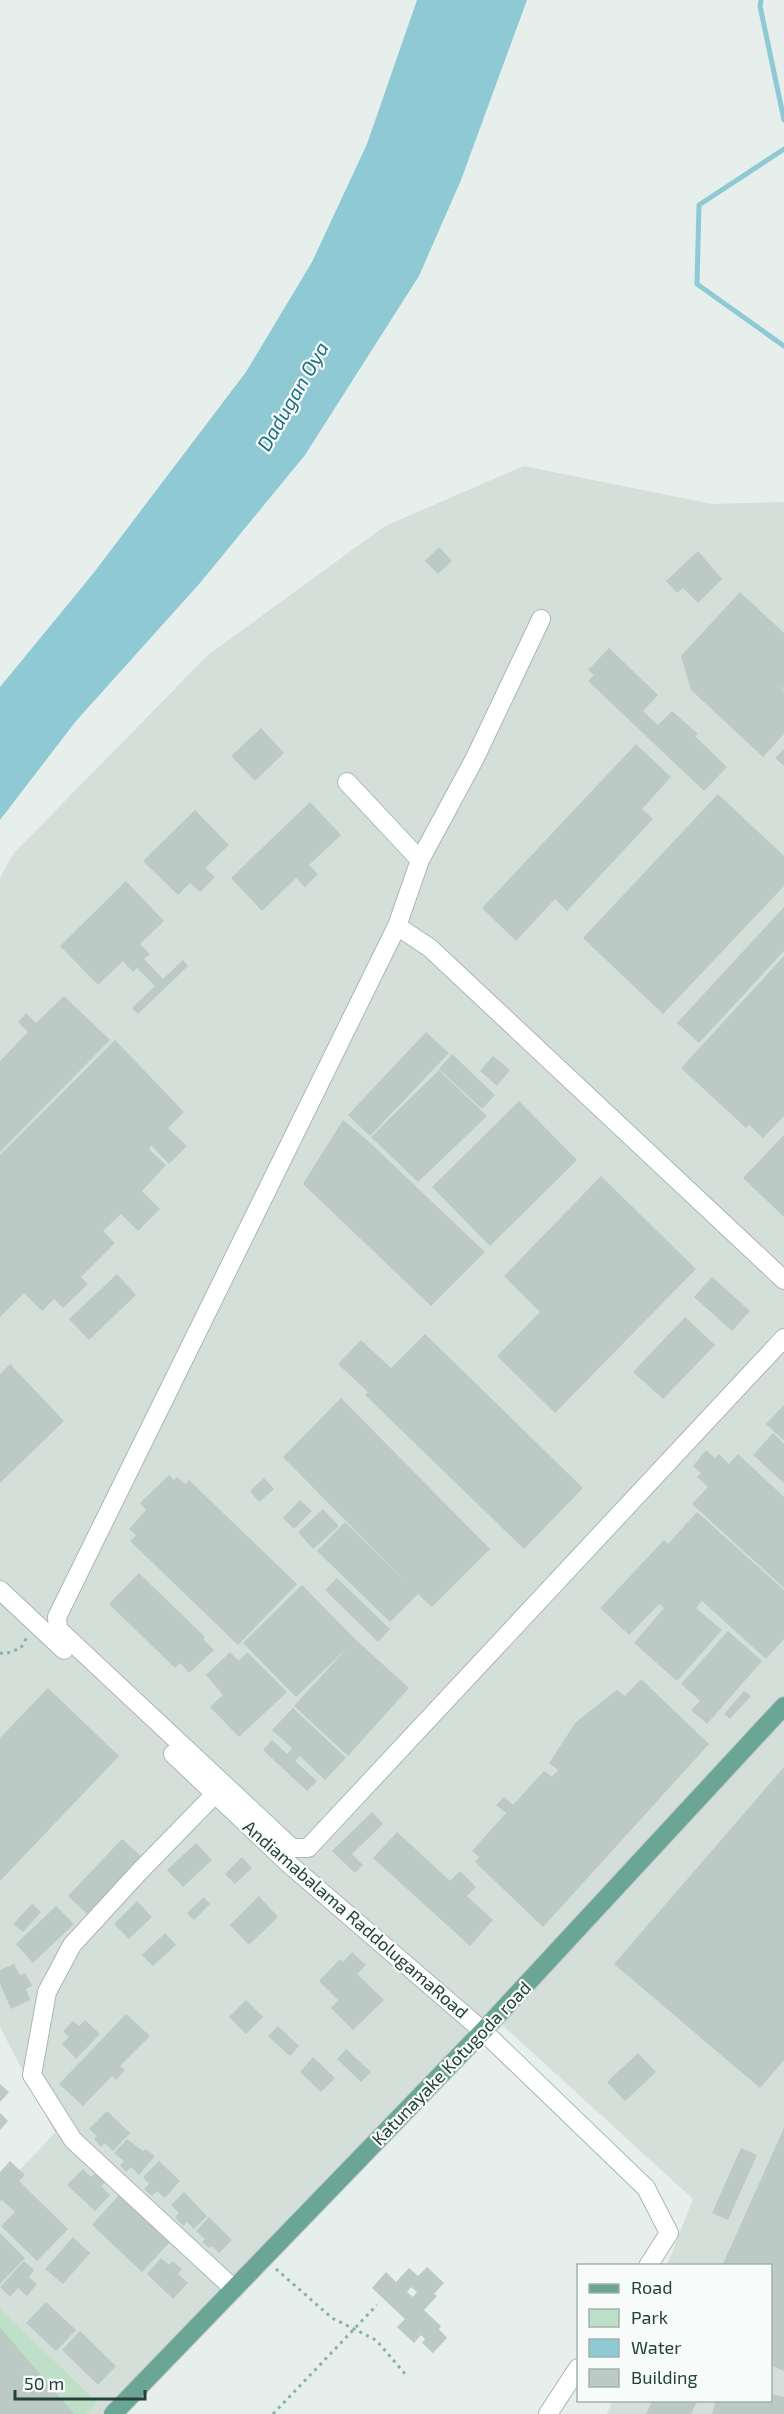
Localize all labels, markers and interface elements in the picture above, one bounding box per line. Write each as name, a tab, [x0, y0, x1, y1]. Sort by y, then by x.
water label: Dadugan Oya	[251, 337, 334, 455]
street label: Andiamabalama RaddolugamaRoad	[239, 1815, 473, 2023]
street label: Katunayake Kotugoda road	[367, 1976, 535, 2150]
legend	[577, 2264, 772, 2402]
text: Road	[631, 2276, 672, 2298]
text: Park	[631, 2306, 668, 2328]
text: Water	[631, 2336, 681, 2358]
scale bar	[15, 2363, 146, 2401]
text: Building	[631, 2366, 698, 2388]
text: 50 m	[24, 2372, 64, 2394]

